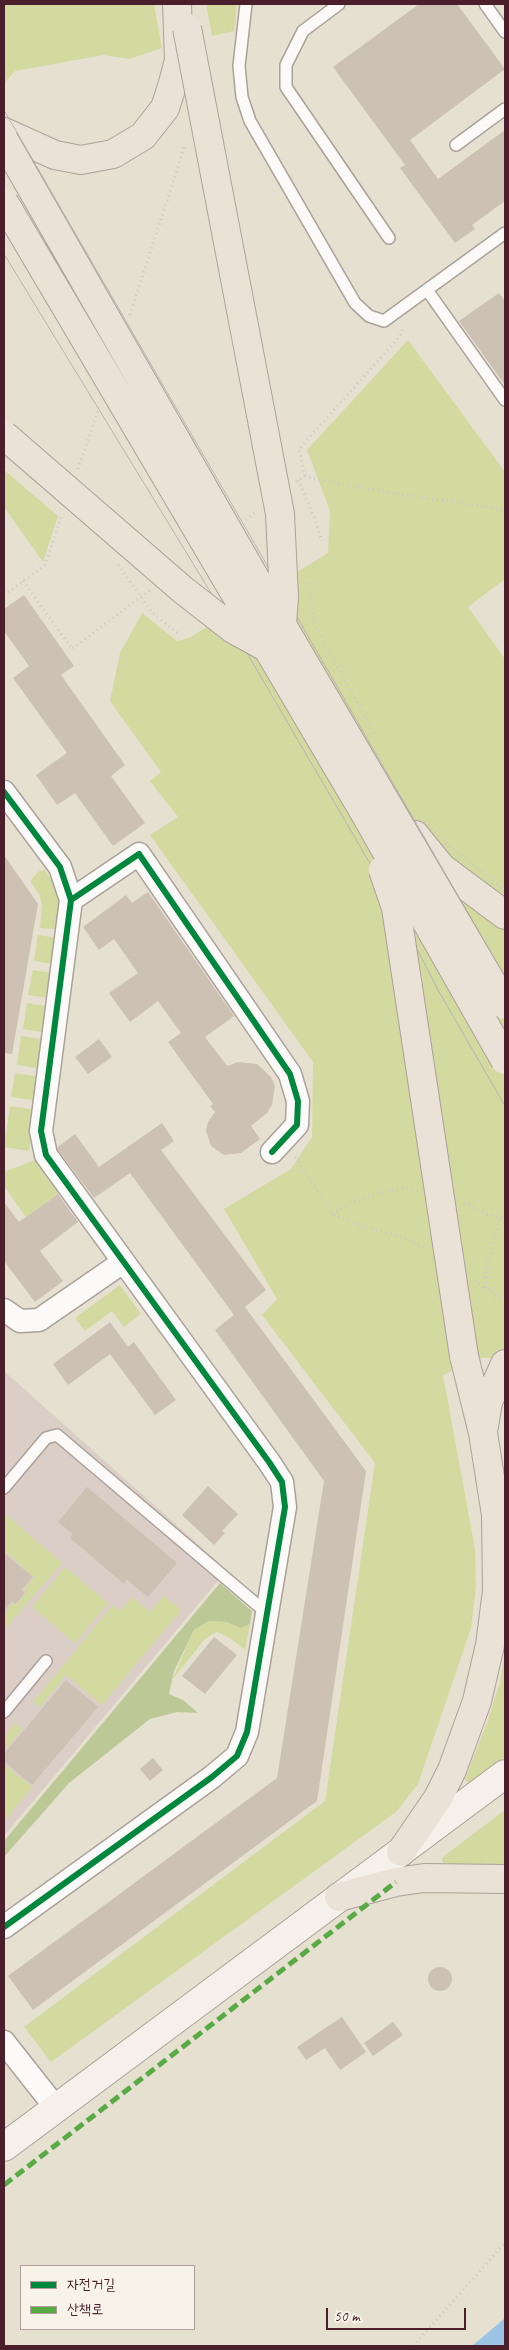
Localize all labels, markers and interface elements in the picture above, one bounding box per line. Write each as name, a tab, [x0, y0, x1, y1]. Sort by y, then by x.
legend	[20, 2265, 195, 2330]
text: 자전거길	[67, 2275, 115, 2294]
scale bar	[329, 2298, 469, 2330]
text: 산책로	[67, 2300, 103, 2319]
text: 50 m	[334, 2307, 360, 2326]

